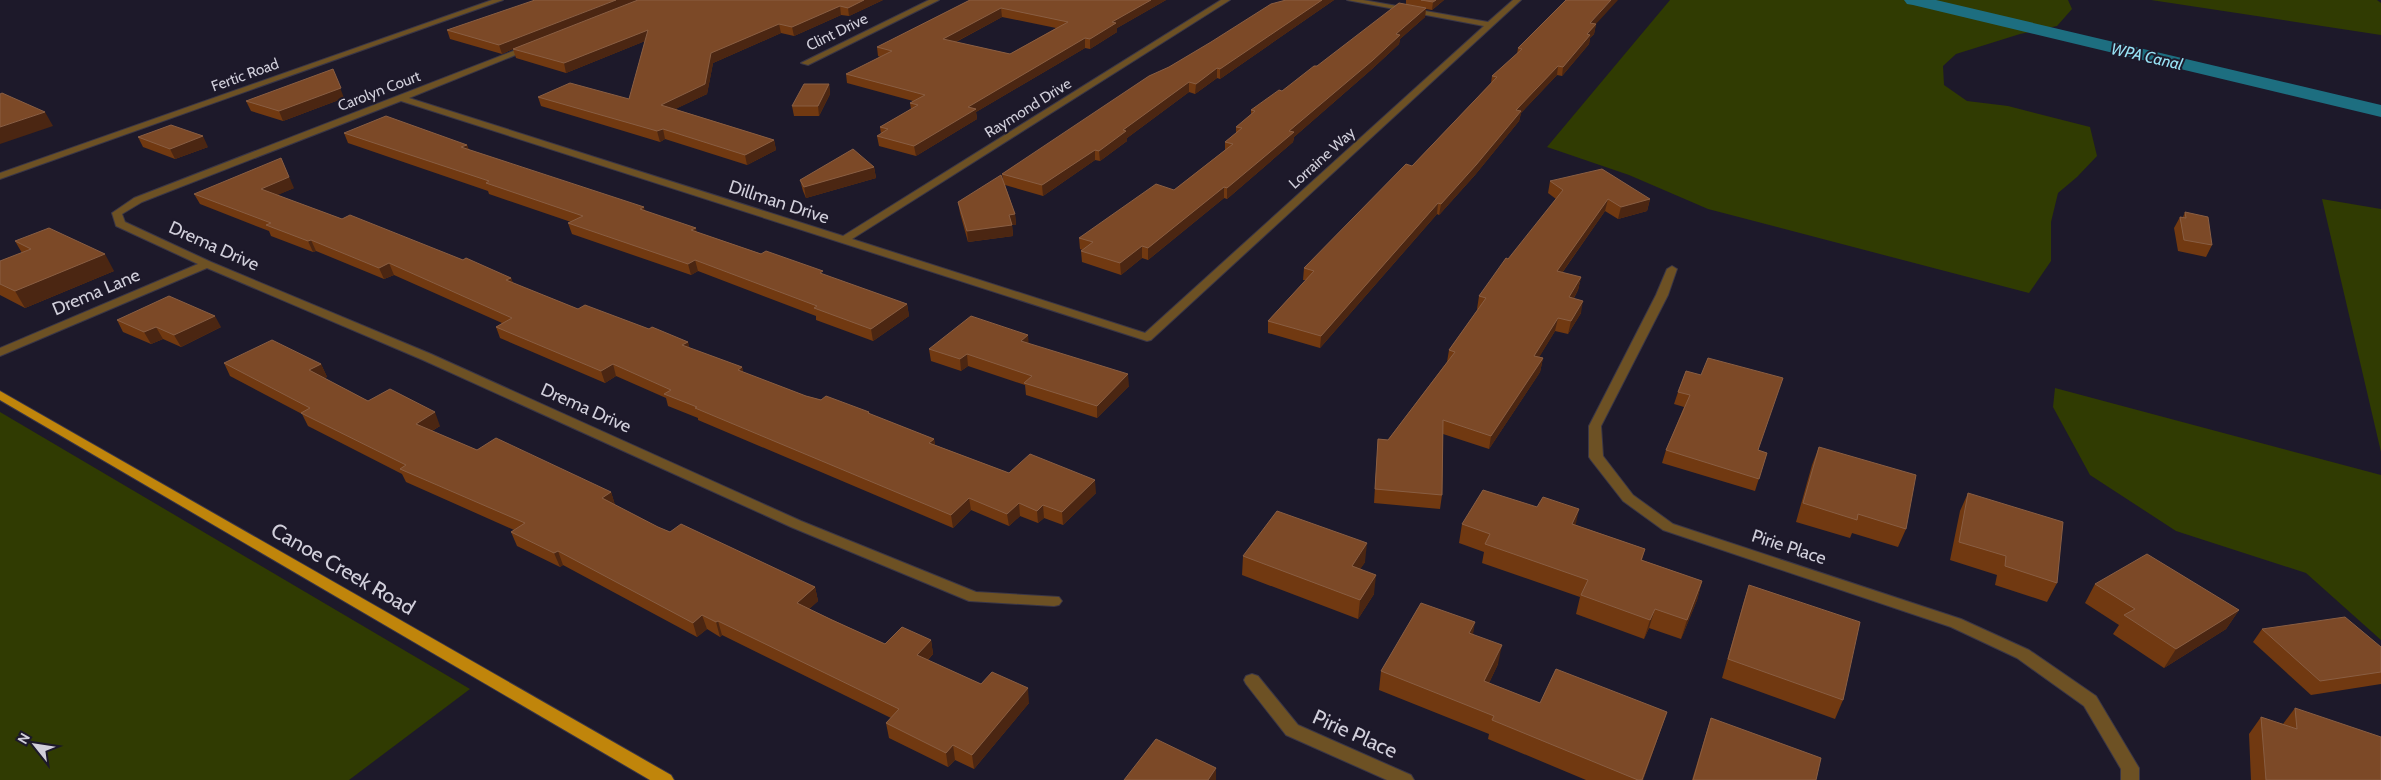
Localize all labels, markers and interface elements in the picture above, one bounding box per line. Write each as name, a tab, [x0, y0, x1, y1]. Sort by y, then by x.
street label: Clint Drive	[803, 9, 871, 55]
water label: WPA Canal	[2109, 39, 2185, 74]
street label: Fertic Road	[209, 54, 281, 96]
street label: Carolyn Court	[335, 67, 423, 115]
street label: Raymond Drive	[981, 74, 1075, 142]
street label: Lorraine Way	[1285, 123, 1359, 192]
street label: Dillman Drive	[726, 175, 832, 229]
street label: Drema Drive	[165, 216, 263, 276]
street label: Drema Lane	[49, 264, 143, 320]
street label: Drema Drive	[537, 378, 635, 438]
street label: Canoe Creek Road	[267, 517, 420, 620]
street label: Pirie Place	[1749, 525, 1829, 569]
street label: Pirie Place	[1309, 704, 1402, 763]
north arrow	[10, 720, 60, 770]
text: N	[13, 730, 34, 747]

